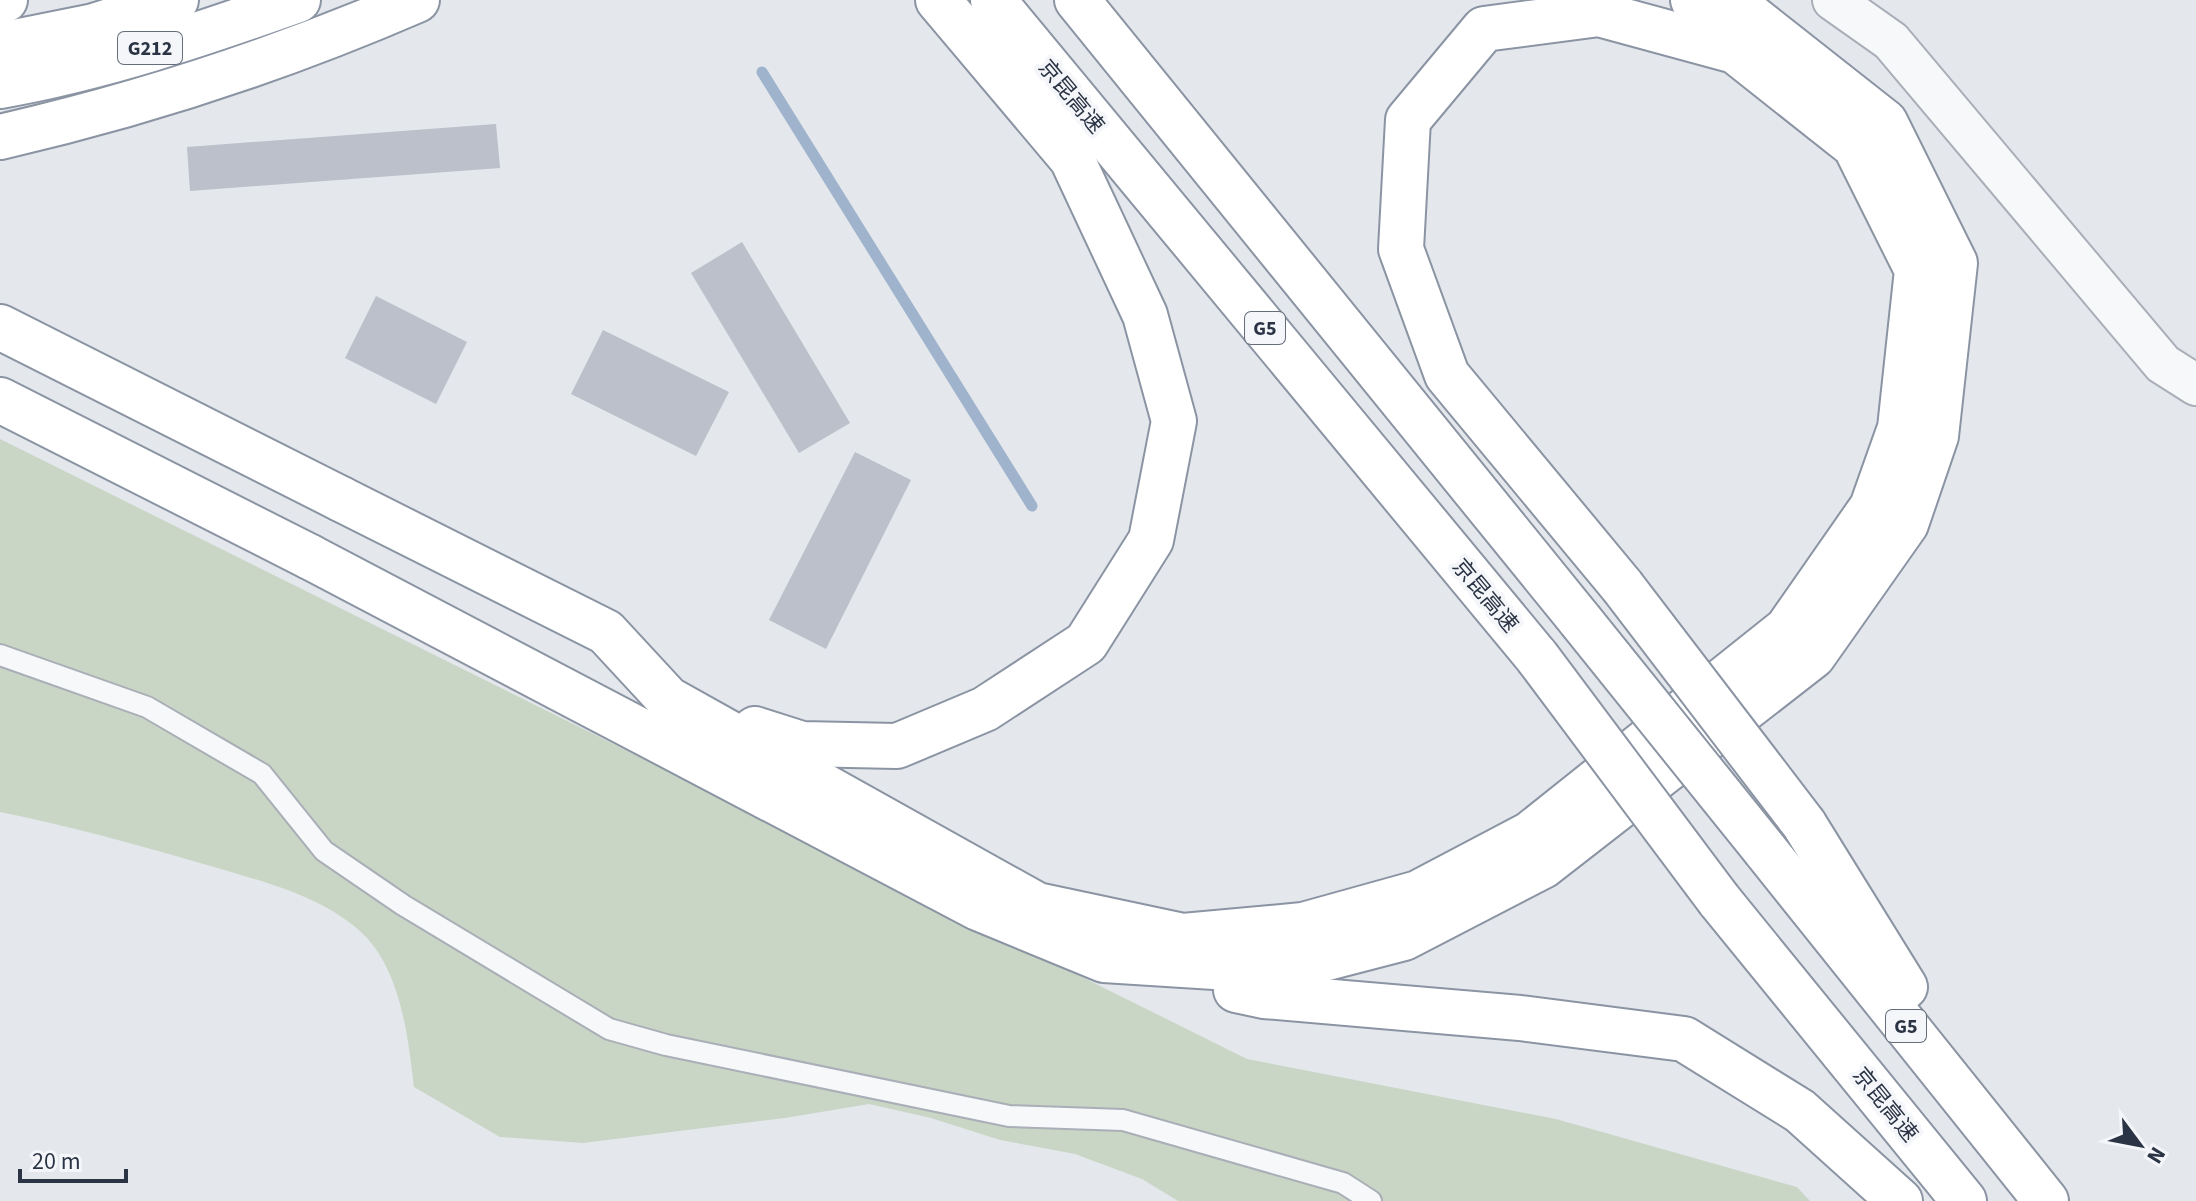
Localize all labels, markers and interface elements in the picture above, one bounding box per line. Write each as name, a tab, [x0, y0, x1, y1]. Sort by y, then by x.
road number: G212	[118, 32, 182, 64]
street label: 京昆高速	[1031, 53, 1112, 141]
road number: G5	[1245, 312, 1285, 344]
street label: 京昆高速	[1445, 552, 1526, 640]
road number: G5	[1886, 1010, 1926, 1042]
street label: 京昆高速	[1845, 1060, 1925, 1149]
north arrow	[2100, 1105, 2180, 1185]
scale bar	[20, 1133, 126, 1183]
text: N	[2139, 1140, 2174, 1170]
text: 20 m	[32, 1144, 81, 1179]

